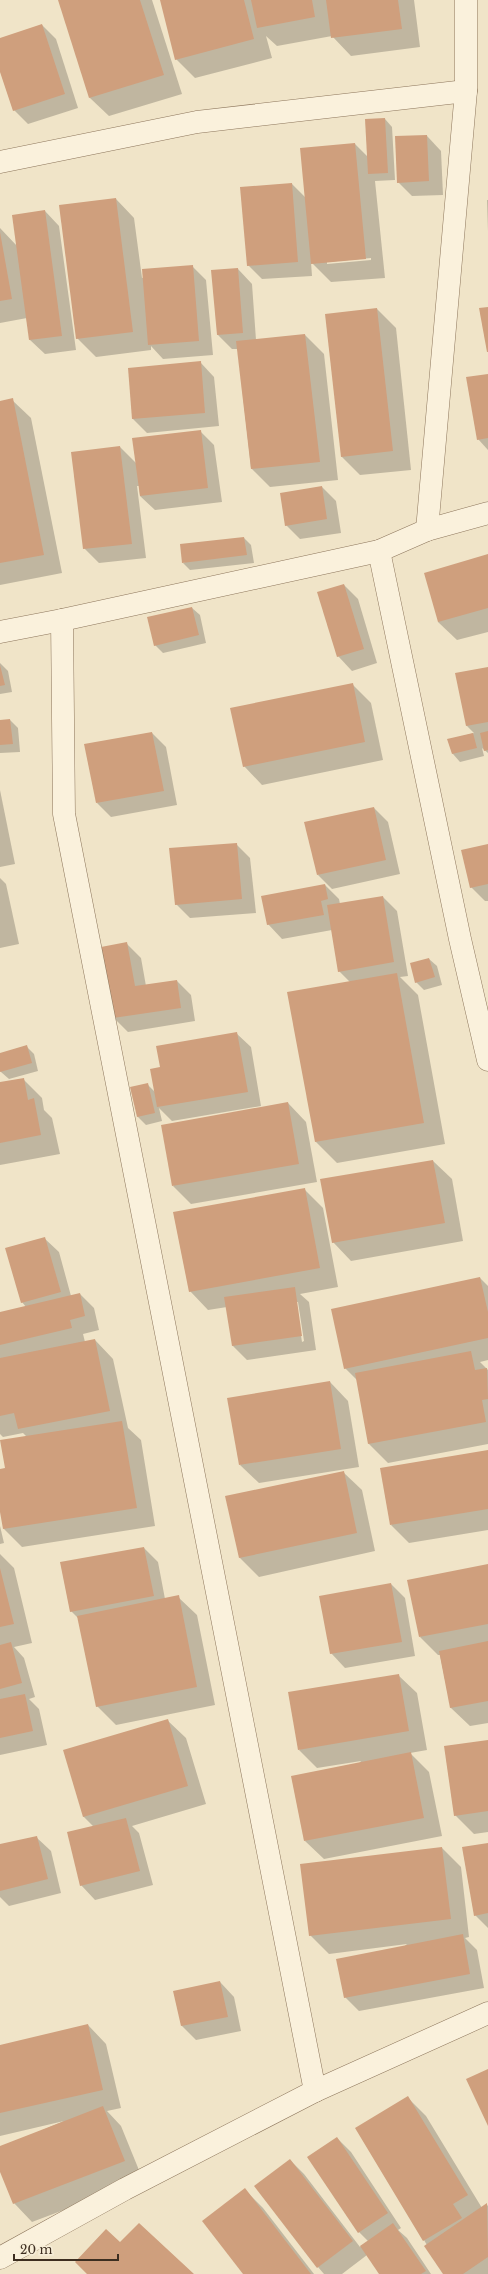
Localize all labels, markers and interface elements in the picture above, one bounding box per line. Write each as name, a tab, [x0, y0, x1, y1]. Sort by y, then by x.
scale bar	[14, 2236, 118, 2262]
text: 20 m	[20, 2242, 52, 2257]

